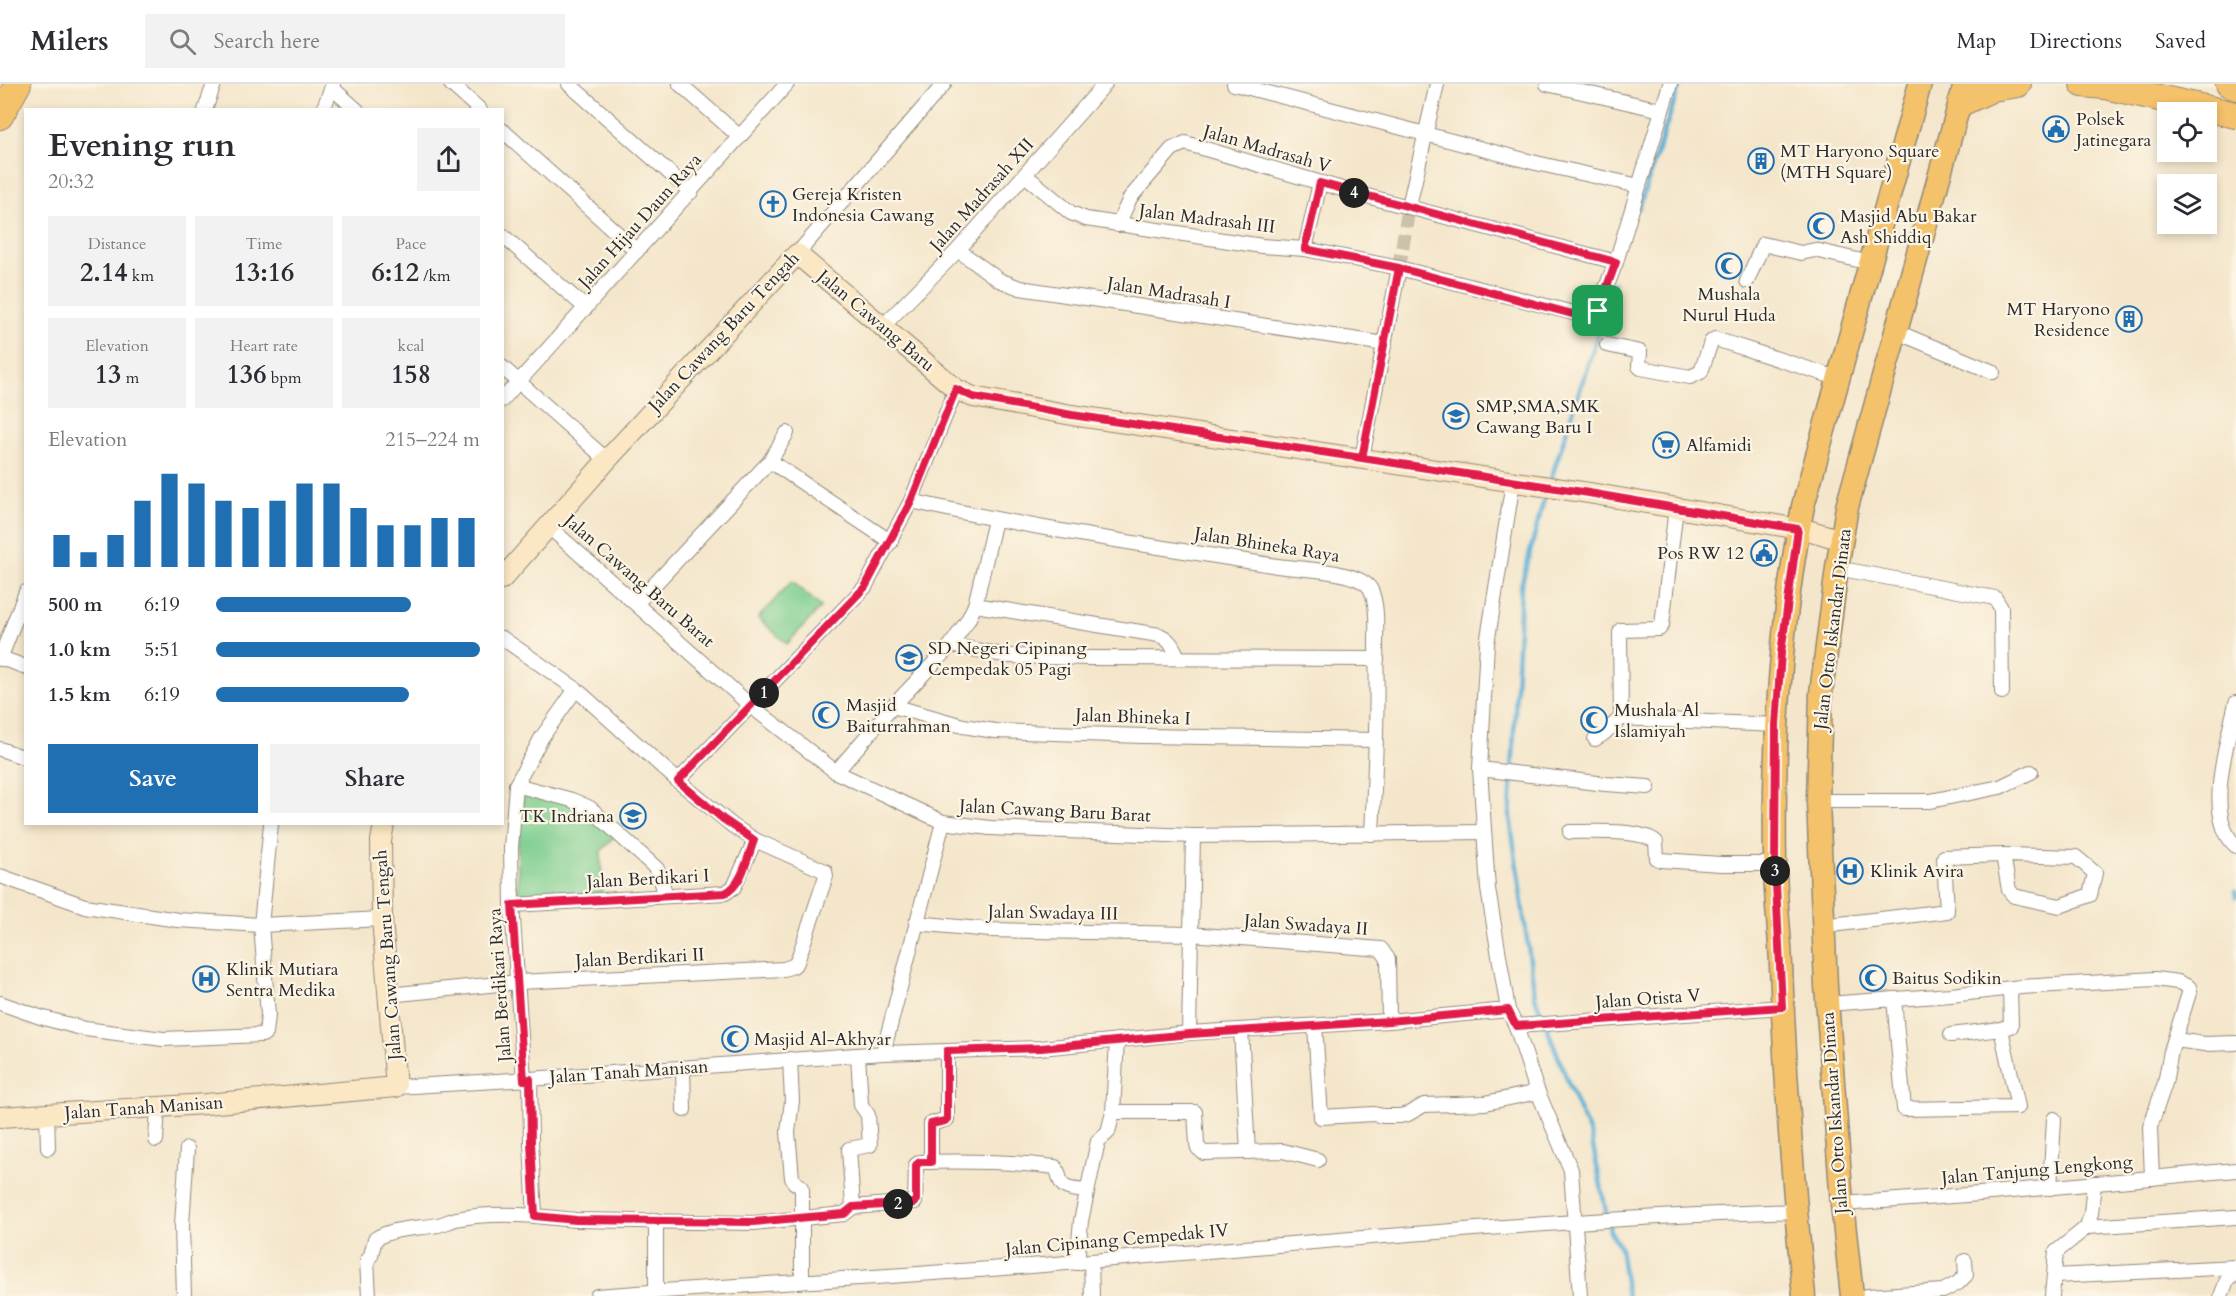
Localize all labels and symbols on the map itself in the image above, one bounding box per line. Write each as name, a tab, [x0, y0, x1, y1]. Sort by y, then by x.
place label: Polsek Jatinegara	[2073, 107, 2151, 153]
public building icon: Polsek Jatinegara	[2041, 114, 2071, 144]
street label: Jalan Madrasah V	[1197, 118, 1334, 179]
street label: Jalan Madrasah XII	[922, 133, 1040, 259]
place label: MT Haryono Square (MTH Square)	[1780, 139, 1939, 185]
building icon: MT Haryono Square (MTH Square)	[1746, 146, 1776, 176]
street label: Jalan Hijau Daun Raya	[571, 148, 708, 296]
pin: 4	[1339, 178, 1369, 208]
place label: Gereja Kristen Indonesia Cawang	[792, 182, 935, 228]
church icon: Gereja Kristen Indonesia Cawang	[758, 189, 788, 219]
street label: Jalan Madrasah III	[1135, 198, 1276, 240]
place label: Masjid Abu Bakar Ash Shiddiq	[1840, 204, 1977, 250]
mosque icon: Masjid Abu Bakar Ash Shiddiq	[1806, 211, 1836, 241]
street label: Jalan Cawang Baru Tengah	[641, 246, 805, 420]
mosque icon: Mushala Nurul Huda	[1714, 251, 1744, 281]
street label: Jalan Cawang Baru	[809, 262, 940, 378]
street label: Jalan Madrasah I	[1103, 270, 1232, 315]
place label: Mushala Nurul Huda	[1682, 282, 1776, 328]
pin	[1572, 285, 1623, 336]
place label: MT Haryono Residence	[2006, 297, 2110, 343]
building icon: MT Haryono Residence	[2114, 304, 2144, 334]
place label: SMP,SMA,SMK Cawang Baru I	[1476, 394, 1601, 440]
school or university icon: SMP,SMA,SMK Cawang Baru I	[1441, 401, 1471, 431]
supermarket icon: Alfamidi	[1651, 430, 1681, 460]
place label: Alfamidi	[1686, 433, 1752, 458]
street label: Jalan Cawang Baru Barat	[556, 507, 720, 653]
street label: Jalan Bhineka Raya	[1190, 521, 1342, 569]
street label: Jalan Otto Iskandar Dinata	[1808, 527, 1858, 734]
public building icon: Pos RW 12	[1749, 538, 1779, 568]
place label: Pos RW 12	[1657, 541, 1744, 566]
place label: SD Negeri Cipinang Cempedak 05 Pagi	[928, 636, 1087, 682]
school or university icon: SD Negeri Cipinang Cempedak 05 Pagi	[894, 643, 924, 673]
pin: 1	[749, 678, 779, 708]
place label: Masjid Baiturrahman	[846, 693, 951, 739]
place label: Mushala Al Islamiyah	[1614, 698, 1700, 744]
mosque icon: Masjid Baiturrahman	[811, 700, 841, 730]
street label: Jalan Bhineka I	[1072, 702, 1191, 732]
mosque icon: Mushala Al Islamiyah	[1579, 705, 1609, 735]
street label: Jalan Cawang Baru Barat	[956, 793, 1152, 829]
school or university icon: TK Indriana	[618, 801, 648, 831]
place label: TK Indriana	[519, 804, 614, 829]
street label: Jalan Cawang Baru Tengah	[368, 849, 408, 1064]
pin: 3	[1760, 856, 1790, 886]
hospital icon: Klinik Avira	[1835, 856, 1865, 886]
place label: Klinik Avira	[1870, 859, 1964, 884]
street label: Jalan Berdikari I	[583, 863, 710, 895]
street label: Jalan Swadaya III	[985, 899, 1118, 927]
street label: Jalan Berdikari Raya	[482, 907, 518, 1066]
street label: Jalan Swadaya II	[1240, 908, 1369, 942]
street label: Jalan Berdikari II	[572, 942, 705, 974]
place label: Klinik Mutiara Sentra Medika	[226, 957, 339, 1003]
mosque icon: Baitus Sodikin	[1858, 963, 1888, 993]
hospital icon: Klinik Mutiara Sentra Medika	[191, 964, 221, 994]
place label: Baitus Sodikin	[1892, 966, 2003, 991]
street label: Jalan Otista V	[1592, 983, 1702, 1015]
street label: Jalan Otto Iskandar Dinata	[1815, 1011, 1855, 1218]
mosque icon: Masjid Al-Akhyar	[720, 1024, 750, 1054]
place label: Masjid Al-Akhyar	[754, 1027, 891, 1052]
street label: Jalan Tanah Manisan	[546, 1054, 710, 1090]
street label: Jalan Tanah Manisan	[61, 1090, 225, 1126]
street label: Jalan Tanjung Lengkong	[1937, 1149, 2134, 1191]
pin: 2	[883, 1189, 913, 1219]
street label: Jalan Cipinang Cempedak IV	[1001, 1218, 1230, 1262]

